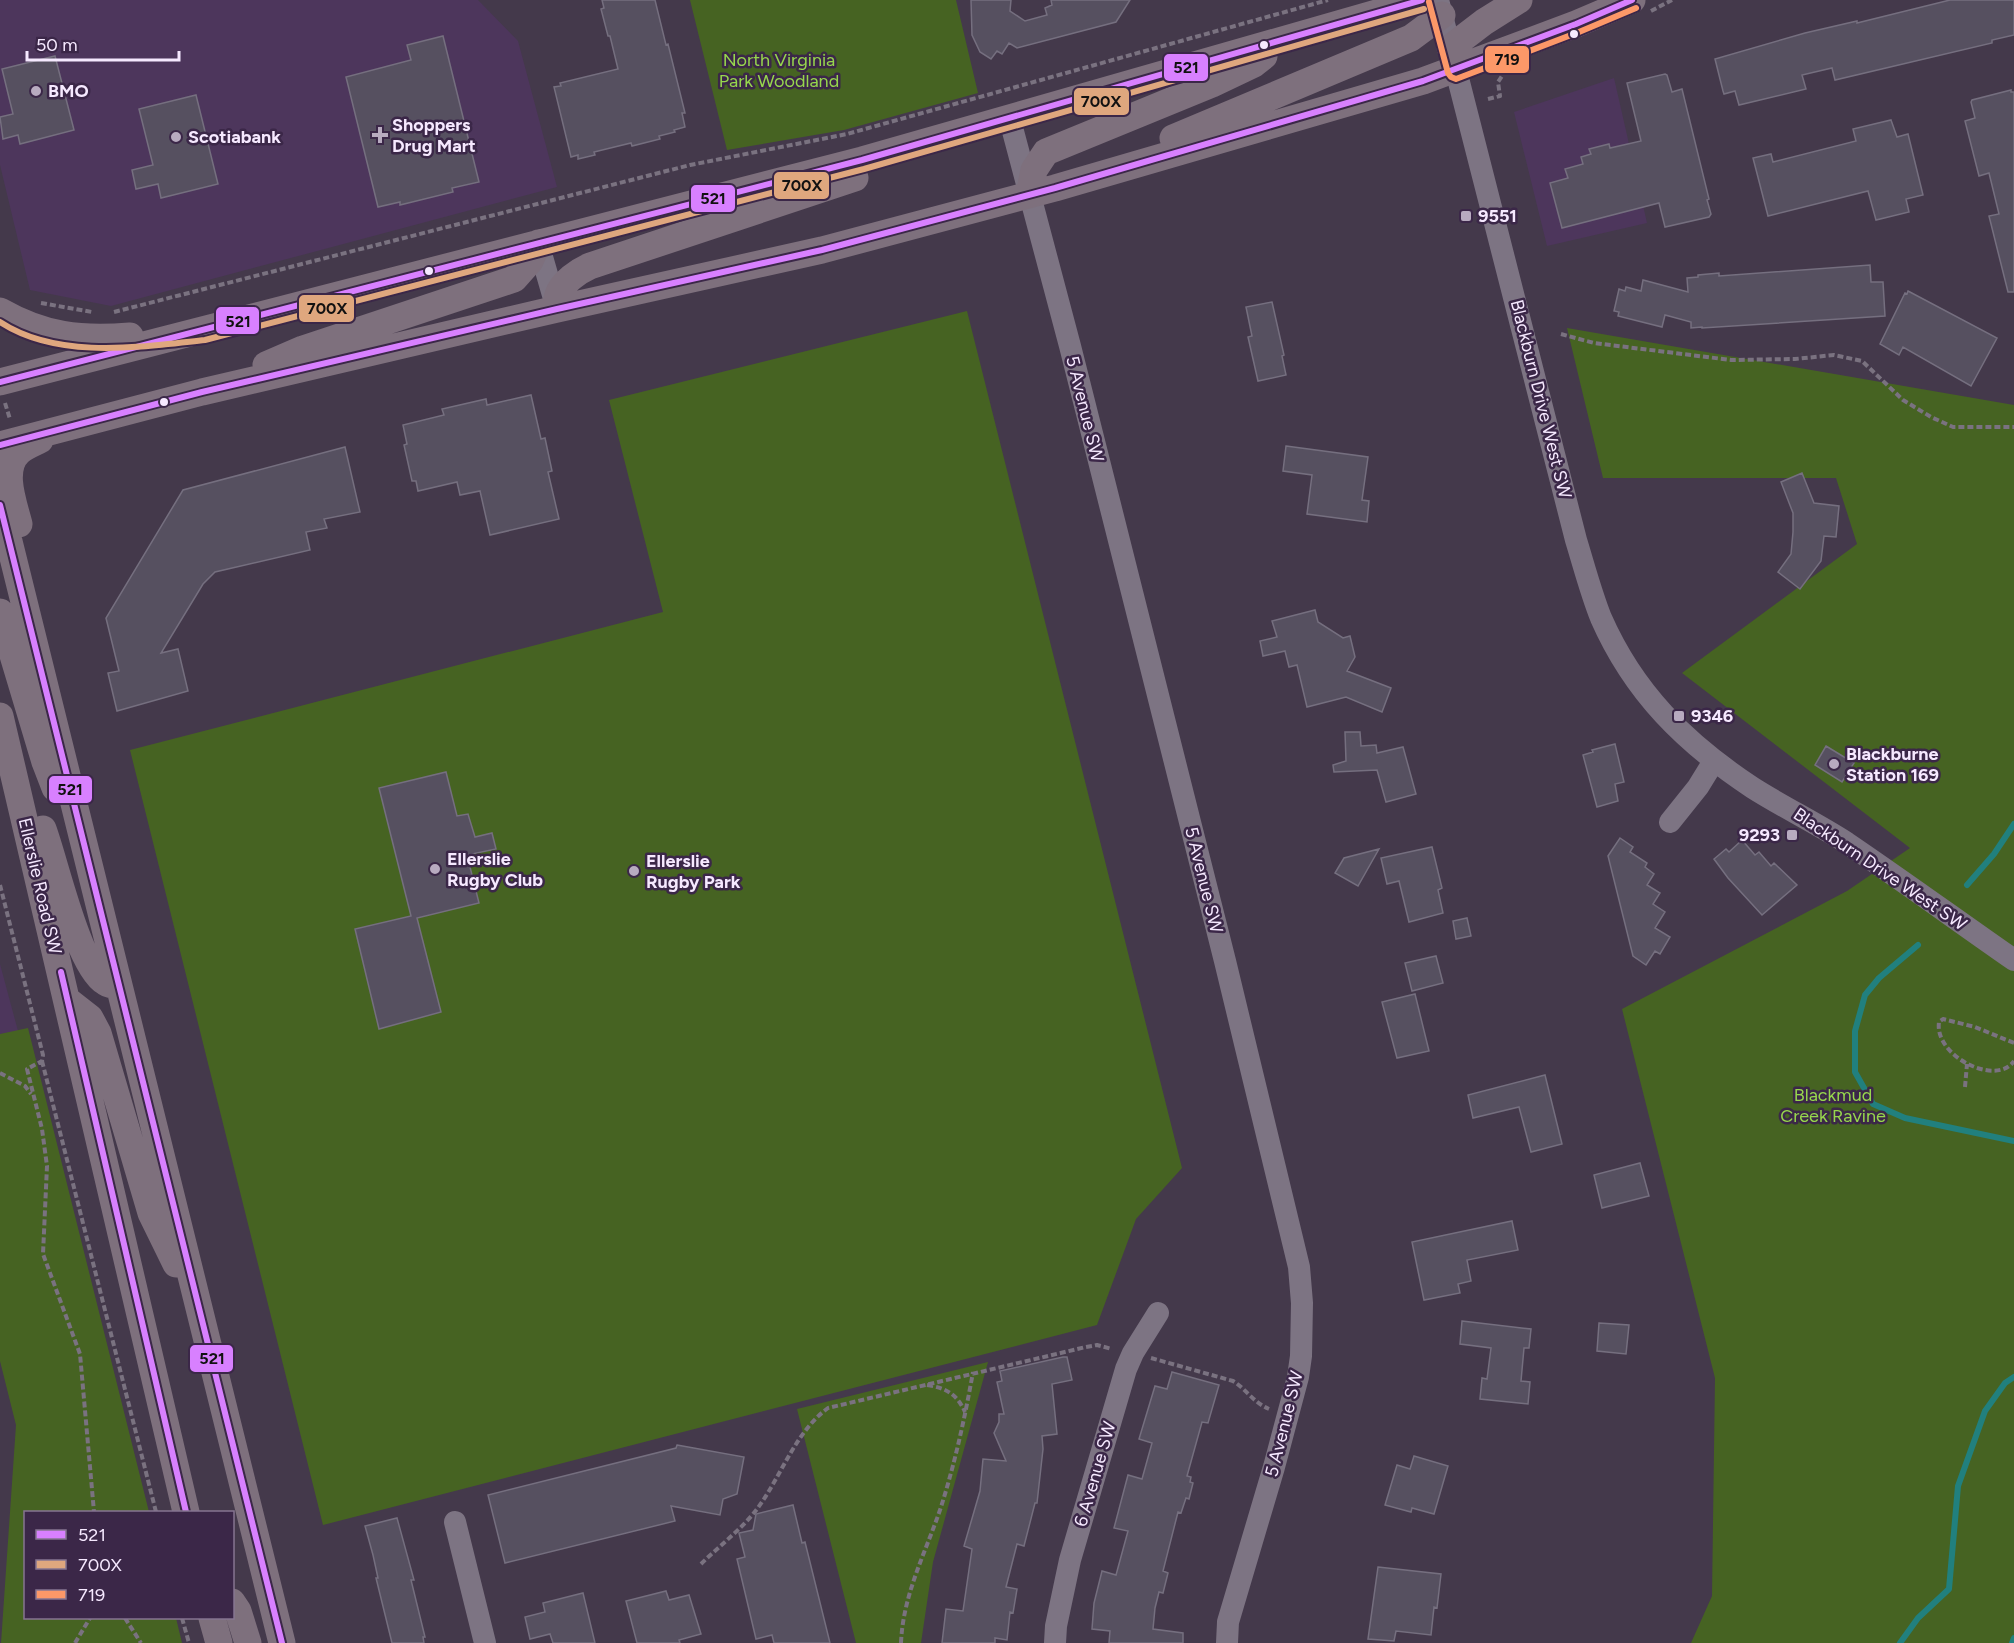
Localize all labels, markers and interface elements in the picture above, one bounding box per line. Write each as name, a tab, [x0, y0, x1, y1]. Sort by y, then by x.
scale bar	[27, 24, 178, 62]
unlabelled marker	[1568, 28, 1580, 40]
text: 50 m	[36, 34, 78, 56]
unlabelled marker	[1258, 39, 1270, 51]
line badge: 719	[1484, 45, 1530, 74]
park label: North Virginia Park Woodland	[719, 49, 839, 92]
text: 719	[1495, 50, 1519, 69]
line badge: 521	[1163, 53, 1209, 82]
text: 521	[1173, 58, 1199, 77]
place label: BMO	[48, 80, 89, 102]
marker: BMO	[29, 84, 43, 98]
line badge: 700X	[1073, 87, 1130, 116]
text: 700X	[1081, 92, 1121, 111]
place label: Shoppers Drug Mart	[392, 114, 476, 157]
place label: Scotiabank	[188, 126, 281, 148]
marker: Shoppers Drug Mart	[373, 128, 387, 142]
marker: Scotiabank	[169, 130, 183, 144]
line badge: 700X	[773, 171, 830, 200]
text: 700X	[782, 176, 822, 195]
line badge: 521	[690, 184, 736, 213]
text: 521	[700, 189, 726, 208]
place label: 9551	[1478, 205, 1517, 227]
marker: 9551	[1459, 209, 1473, 223]
unlabelled marker	[423, 265, 435, 277]
line badge: 700X	[298, 294, 355, 323]
street label: Blackburn Drive West SW	[1506, 297, 1577, 501]
text: 700X	[307, 299, 347, 318]
line badge: 521	[215, 306, 260, 335]
text: 521	[225, 312, 251, 331]
street label: 5 Avenue SW	[1061, 354, 1109, 465]
unlabelled marker	[158, 396, 170, 408]
place label: 9346	[1691, 705, 1733, 727]
marker: 9346	[1672, 709, 1686, 723]
place label: Blackburne Station 169	[1846, 743, 1939, 786]
marker: Blackburne Station 169	[1827, 757, 1841, 771]
line badge: 521	[48, 775, 93, 804]
text: 521	[57, 780, 83, 799]
street label: Blackburn Drive West SW	[1789, 803, 1971, 936]
street label: Ellerslie Road SW	[14, 816, 67, 957]
place label: 9293	[1739, 824, 1780, 846]
street label: 5 Avenue SW	[1180, 825, 1228, 936]
marker: 9293	[1785, 828, 1799, 842]
place label: Ellerslie Rugby Club	[447, 848, 543, 891]
place label: Ellerslie Rugby Park	[646, 850, 741, 893]
marker: Ellerslie Rugby Club	[428, 862, 442, 876]
marker: Ellerslie Rugby Park	[627, 864, 641, 878]
park label: Blackmud Creek Ravine	[1780, 1084, 1886, 1127]
line badge: 521	[189, 1344, 234, 1373]
text: 521	[199, 1349, 225, 1368]
street label: 5 Avenue SW	[1260, 1368, 1308, 1479]
street label: 6 Avenue SW	[1070, 1418, 1121, 1529]
legend	[24, 1511, 234, 1619]
text: 521	[78, 1524, 106, 1546]
text: 700X	[78, 1554, 122, 1576]
text: 719	[78, 1584, 105, 1606]

